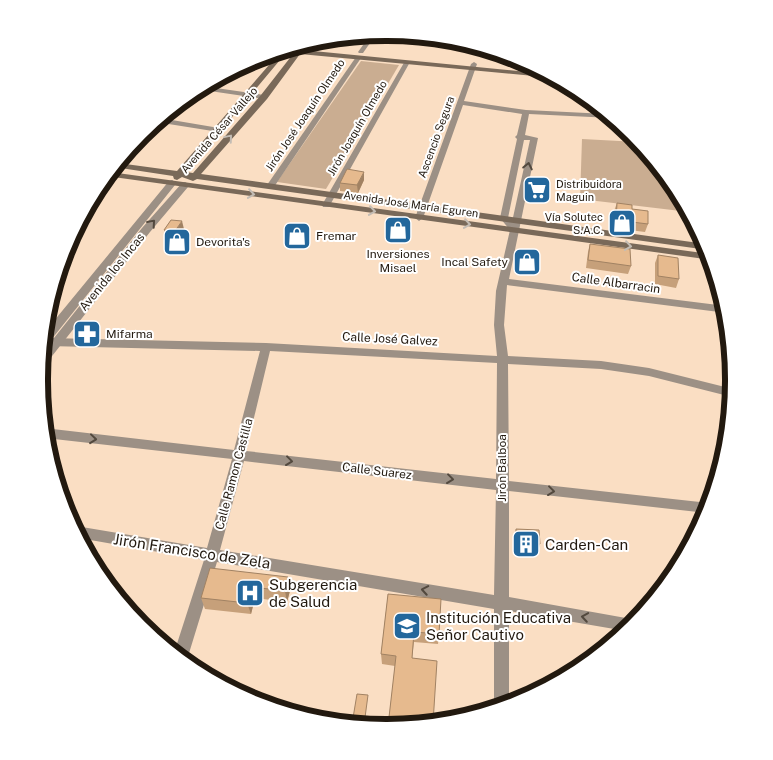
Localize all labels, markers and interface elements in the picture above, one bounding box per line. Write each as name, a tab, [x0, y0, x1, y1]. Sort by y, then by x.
street label: Jirón José Joaquín Olmedo	[263, 57, 347, 173]
street label: Jirón Joaquín Olmedo	[325, 78, 389, 178]
street label: Avenida César Vallejo	[178, 85, 260, 175]
street label: Ascencio Segura	[416, 95, 456, 179]
one-way arrow	[223, 134, 232, 143]
one-way arrow	[522, 162, 533, 171]
supermarket icon: Distribuidora Maguin	[522, 175, 552, 205]
place label: Distribuidora Maguin	[556, 178, 622, 203]
one-way arrow	[247, 188, 255, 199]
street label: Avenida José María Eguren	[343, 189, 479, 219]
one-way arrow	[369, 205, 377, 216]
shop icon: Vía Solutec S.A.C.	[607, 208, 637, 238]
place label: Vía Solutec S.A.C.	[545, 211, 603, 236]
shop icon: Inversiones Misael	[383, 215, 413, 245]
one-way arrow	[463, 219, 472, 229]
one-way arrow	[146, 220, 155, 229]
shop icon: Fremar	[282, 221, 312, 251]
shop icon: Devorita's	[162, 227, 192, 257]
place label: Fremar	[316, 229, 357, 243]
street label: Avenida los Incas	[76, 230, 148, 314]
place label: Devorita's	[196, 235, 250, 249]
one-way arrow	[625, 240, 633, 251]
place label: Inversiones Misael	[366, 247, 430, 275]
shop icon: Incal Safety	[512, 247, 542, 277]
place label: Incal Safety	[441, 255, 509, 269]
street label: Calle Albarracin	[571, 270, 661, 296]
pharmacy icon: Mifarma	[72, 319, 102, 349]
place label: Mifarma	[106, 327, 153, 341]
street label: Calle José Galvez	[342, 330, 438, 349]
street label: Calle Ramon Castilla	[212, 417, 256, 531]
one-way arrow	[89, 433, 97, 444]
street label: Jirón Balboa	[495, 434, 509, 502]
one-way arrow	[285, 455, 293, 466]
street label: Calle Suarez	[341, 460, 413, 482]
one-way arrow	[447, 473, 455, 484]
one-way arrow	[547, 485, 555, 496]
building icon: Carden-Can	[511, 529, 541, 559]
street label: Jirón Francisco de Zela	[112, 530, 272, 572]
place label: Carden-Can	[545, 536, 628, 553]
place label: Subgerencia de Salud	[269, 576, 357, 610]
hospital icon: Subgerencia de Salud	[235, 578, 265, 608]
one-way arrow	[420, 586, 429, 596]
place label: Institución Educativa Señor Cautivo	[426, 609, 571, 643]
school or university icon: Institución Educativa Señor Cautivo	[392, 611, 422, 641]
one-way arrow	[581, 612, 589, 622]

